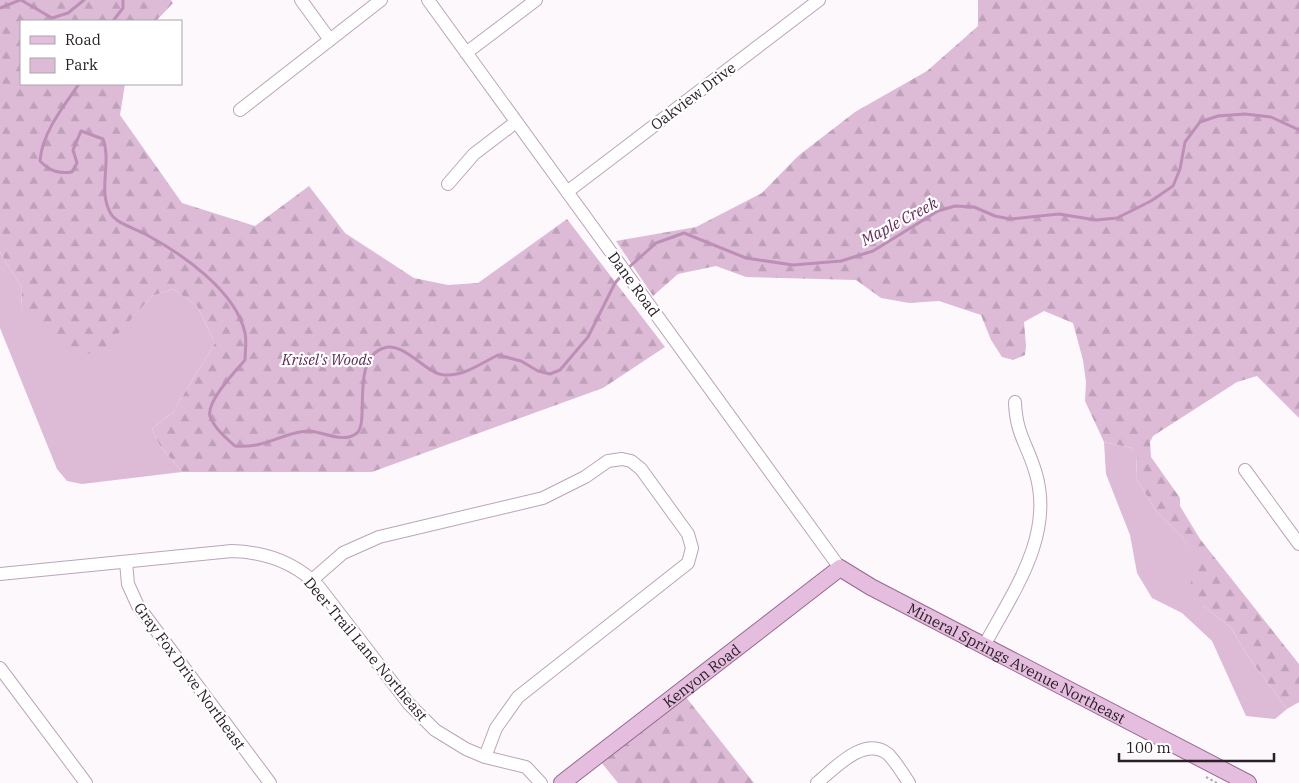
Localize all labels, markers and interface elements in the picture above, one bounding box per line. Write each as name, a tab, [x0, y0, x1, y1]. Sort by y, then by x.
legend	[20, 20, 182, 85]
text: Road	[65, 30, 101, 49]
text: Park	[65, 55, 98, 74]
street label: Oakview Drive	[647, 58, 739, 134]
water label: Maple Creek	[856, 192, 941, 250]
street label: Dane Road	[604, 248, 664, 320]
park label: Krisel's Woods	[281, 350, 373, 369]
street label: Deer Trail Lane Northeast	[300, 573, 432, 725]
street label: Mineral Springs Avenue Northeast	[905, 598, 1129, 727]
street label: Gray Fox Drive Northeast	[130, 599, 250, 753]
street label: Kenyon Road	[659, 639, 744, 711]
scale bar	[1119, 730, 1274, 762]
text: 100 m	[1126, 738, 1171, 757]

